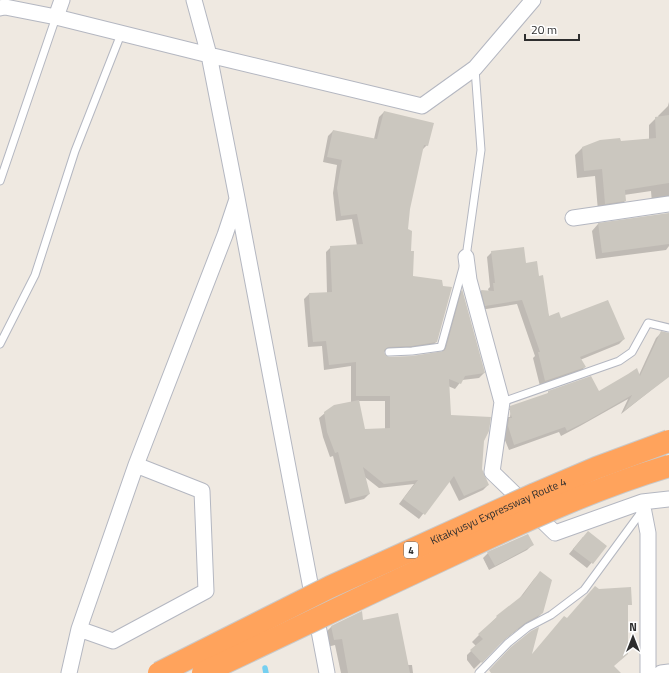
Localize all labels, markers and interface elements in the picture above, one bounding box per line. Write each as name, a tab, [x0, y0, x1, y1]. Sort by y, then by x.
scale bar	[525, 16, 579, 42]
text: 20 m	[531, 20, 557, 39]
street label: Kitakyusyu Expressway Route 4	[428, 474, 569, 548]
road number: 4	[404, 542, 418, 558]
north arrow	[613, 617, 653, 657]
text: N	[629, 619, 637, 635]

